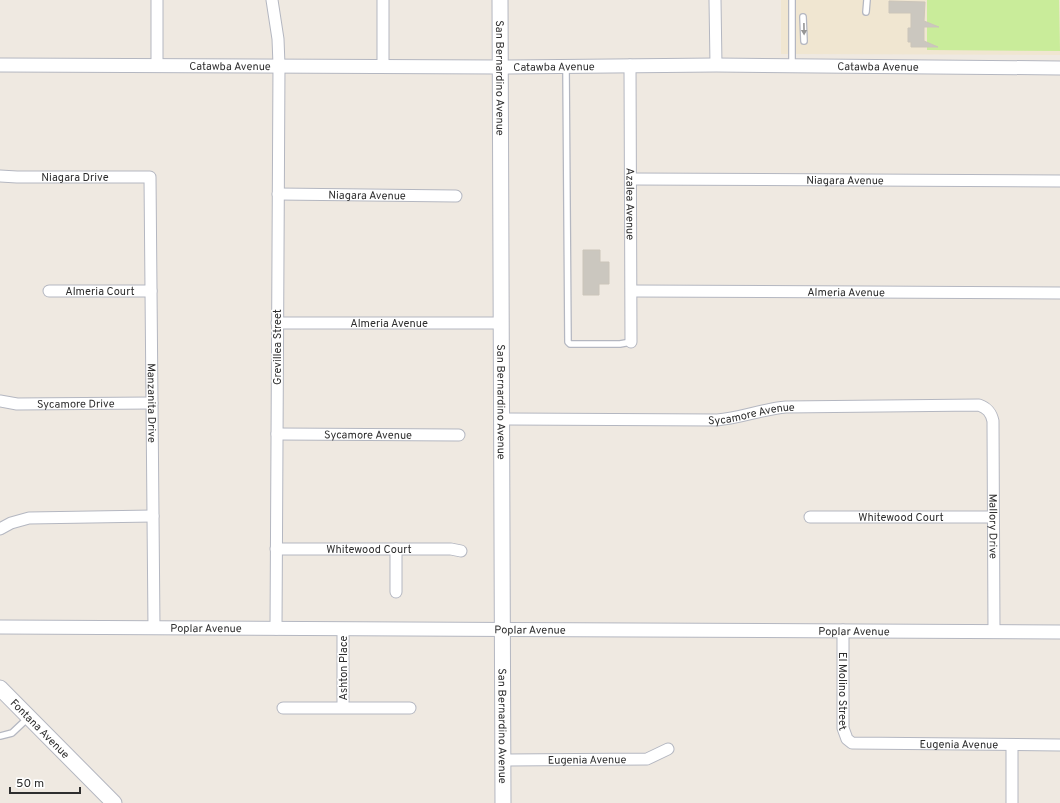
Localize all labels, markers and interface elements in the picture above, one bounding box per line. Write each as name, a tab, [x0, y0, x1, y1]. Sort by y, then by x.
street label: San Bernardino Avenue	[492, 20, 507, 136]
one-way arrow	[800, 23, 807, 35]
street label: Catawba Avenue	[189, 60, 271, 74]
street label: Catawba Avenue	[513, 60, 595, 75]
street label: Catawba Avenue	[837, 60, 919, 75]
street label: Azalea Avenue	[622, 168, 637, 240]
street label: Niagara Drive	[41, 171, 109, 185]
street label: Niagara Avenue	[806, 174, 884, 188]
street label: Niagara Avenue	[328, 189, 406, 203]
street label: Almeria Court	[65, 285, 135, 299]
street label: Almeria Avenue	[807, 286, 885, 300]
street label: Grevillea Street	[271, 309, 285, 385]
street label: Almeria Avenue	[350, 317, 428, 331]
street label: San Bernardino Avenue	[493, 344, 508, 460]
street label: Manzanita Drive	[144, 363, 158, 443]
street label: Sycamore Drive	[37, 397, 115, 412]
street label: Sycamore Avenue	[708, 401, 795, 428]
street label: Sycamore Avenue	[324, 428, 412, 443]
street label: Mallory Drive	[985, 494, 1000, 559]
street label: Whitewood Court	[858, 511, 944, 525]
street label: Whitewood Court	[326, 543, 412, 557]
street label: Poplar Avenue	[170, 622, 242, 636]
street label: Poplar Avenue	[494, 623, 566, 638]
street label: Poplar Avenue	[818, 625, 890, 639]
street label: Ashton Place	[337, 636, 351, 700]
street label: El Molino Street	[835, 652, 849, 733]
street label: San Bernardino Avenue	[494, 668, 509, 784]
street label: Fontana Avenue	[7, 696, 72, 762]
street label: Eugenia Avenue	[919, 738, 998, 752]
street label: Eugenia Avenue	[548, 753, 626, 768]
scale bar	[10, 769, 80, 795]
text: 50 m	[16, 776, 44, 792]

